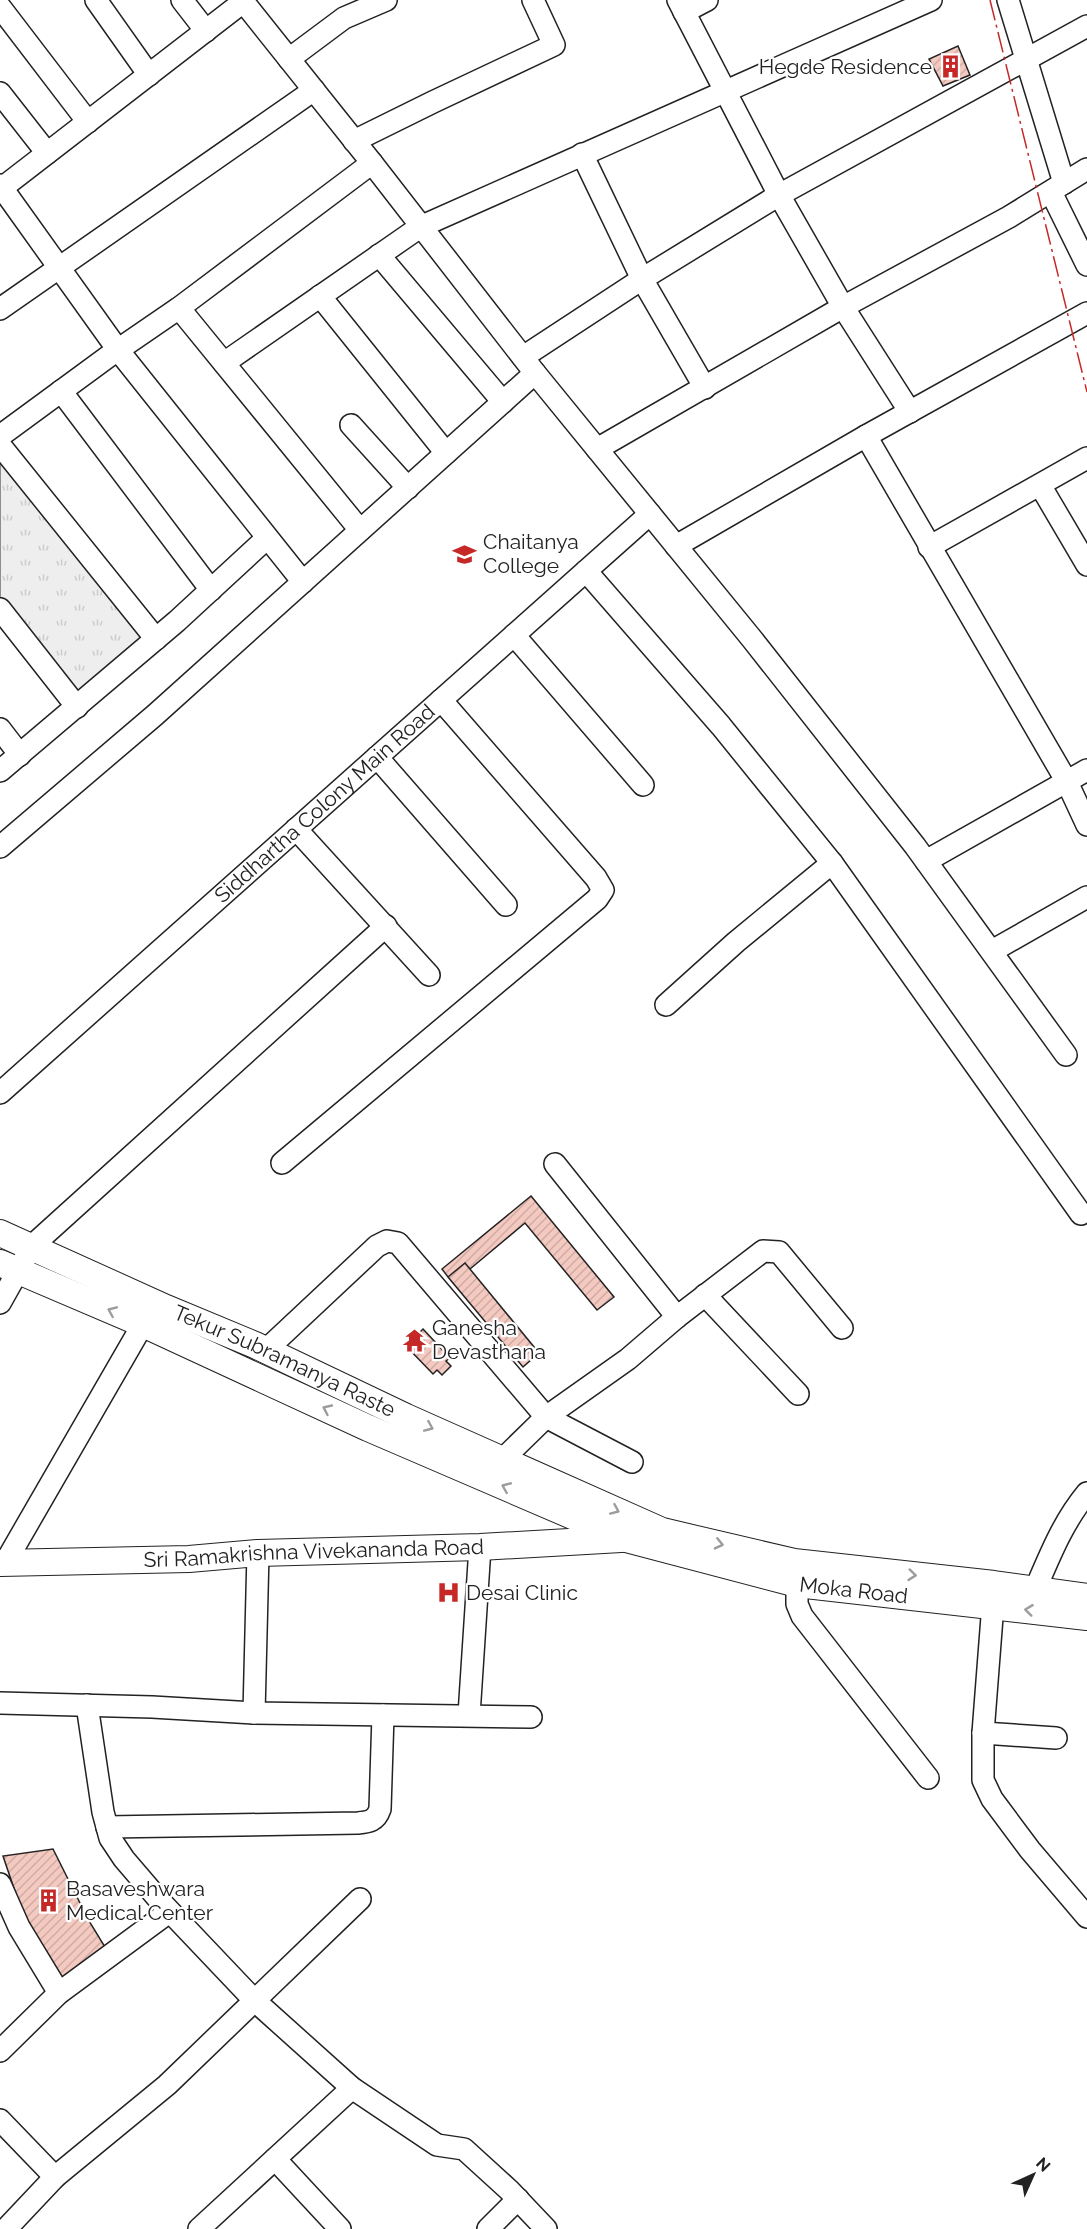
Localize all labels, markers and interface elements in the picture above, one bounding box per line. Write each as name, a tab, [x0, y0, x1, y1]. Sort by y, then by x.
place label: Hegde Residence	[759, 54, 932, 79]
building icon: Hegde Residence	[937, 54, 963, 80]
place label: Chaitanya College	[483, 529, 579, 578]
school or university icon: Chaitanya College	[452, 541, 478, 567]
street label: Siddhartha Colony Main Road	[209, 699, 440, 908]
street label: Tekur Subramanya Raste	[170, 1300, 399, 1422]
one-way arrow	[107, 1306, 118, 1318]
place label: Ganesha Devasthana	[432, 1315, 546, 1364]
temple icon: Ganesha Devasthana	[401, 1327, 427, 1353]
one-way arrow	[323, 1404, 334, 1416]
one-way arrow	[423, 1420, 434, 1432]
one-way arrow	[501, 1483, 512, 1495]
one-way arrow	[609, 1502, 620, 1514]
street label: Sri Ramakrishna Vivekananda Road	[143, 1534, 484, 1572]
one-way arrow	[714, 1537, 724, 1550]
one-way arrow	[907, 1568, 916, 1581]
street label: Moka Road	[798, 1571, 909, 1609]
hospital icon: Desai Clinic	[435, 1580, 461, 1606]
place label: Desai Clinic	[466, 1580, 578, 1605]
one-way arrow	[1024, 1604, 1033, 1617]
place label: Basaveshwara Medical Center	[66, 1876, 214, 1925]
building icon: Basaveshwara Medical Center	[35, 1888, 61, 1914]
north arrow	[1003, 2145, 1063, 2205]
text: N	[1032, 2154, 1054, 2176]

